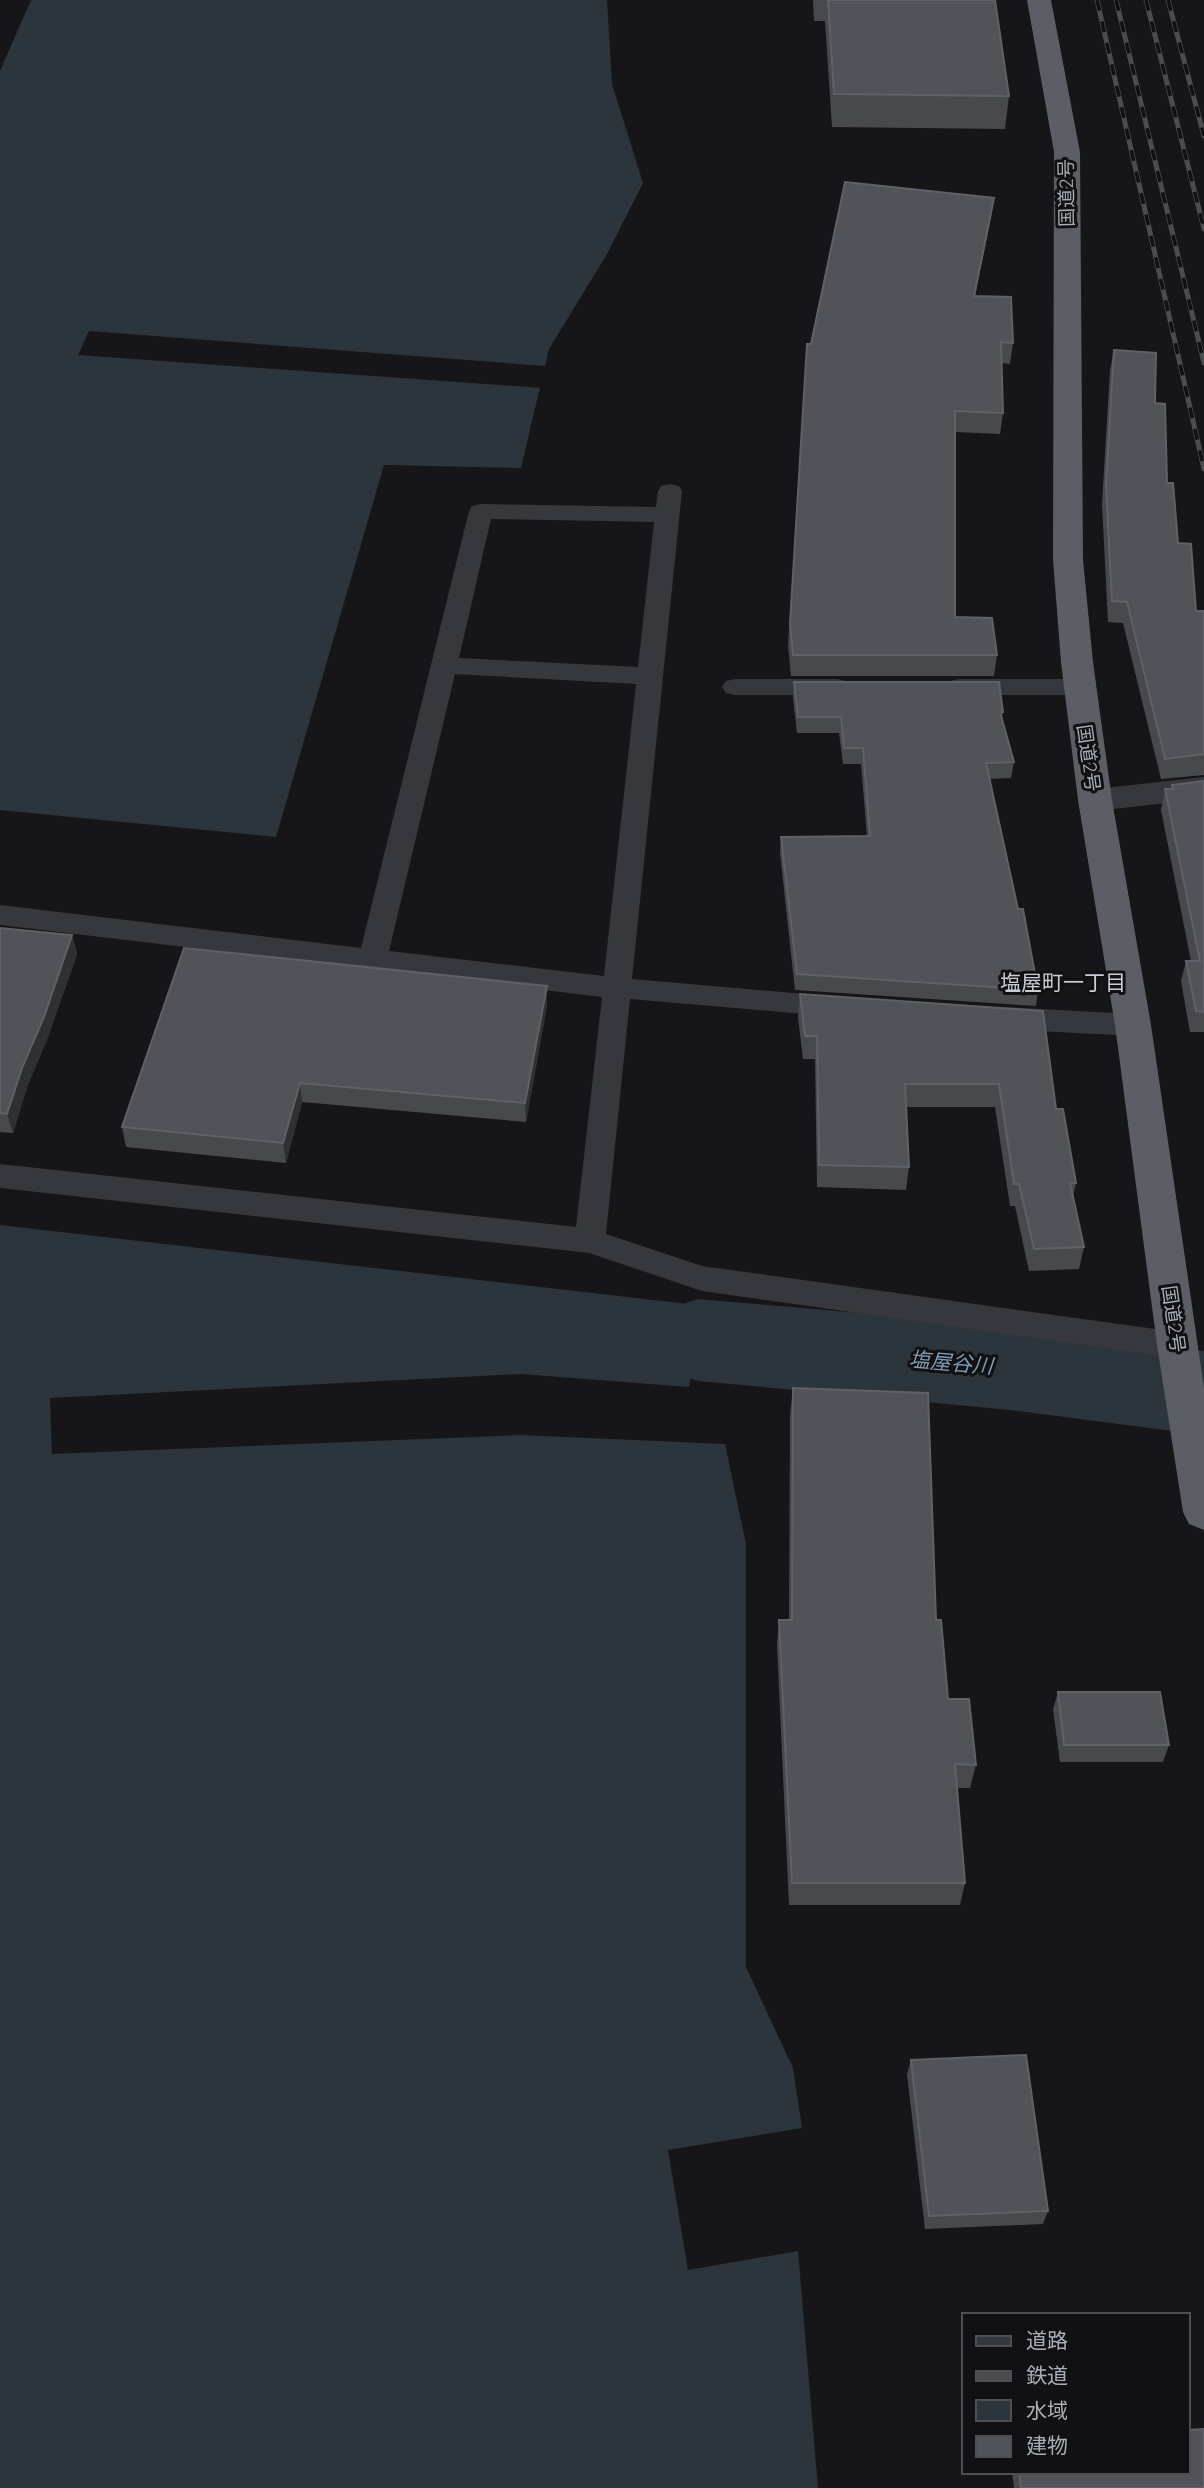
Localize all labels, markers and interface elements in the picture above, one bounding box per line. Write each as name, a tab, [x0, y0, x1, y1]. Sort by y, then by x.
street label: 国道2号	[1053, 159, 1079, 227]
street label: 国道2号	[1072, 723, 1106, 793]
district label: 塩屋町一丁目	[1000, 969, 1126, 995]
street label: 国道2号	[1157, 1284, 1191, 1354]
water label: 塩屋谷川	[908, 1345, 996, 1379]
legend	[962, 2313, 1190, 2474]
text: 道路	[1026, 2327, 1068, 2353]
text: 鉄道	[1026, 2362, 1068, 2388]
text: 水域	[1026, 2397, 1068, 2423]
text: 建物	[1026, 2432, 1068, 2458]

